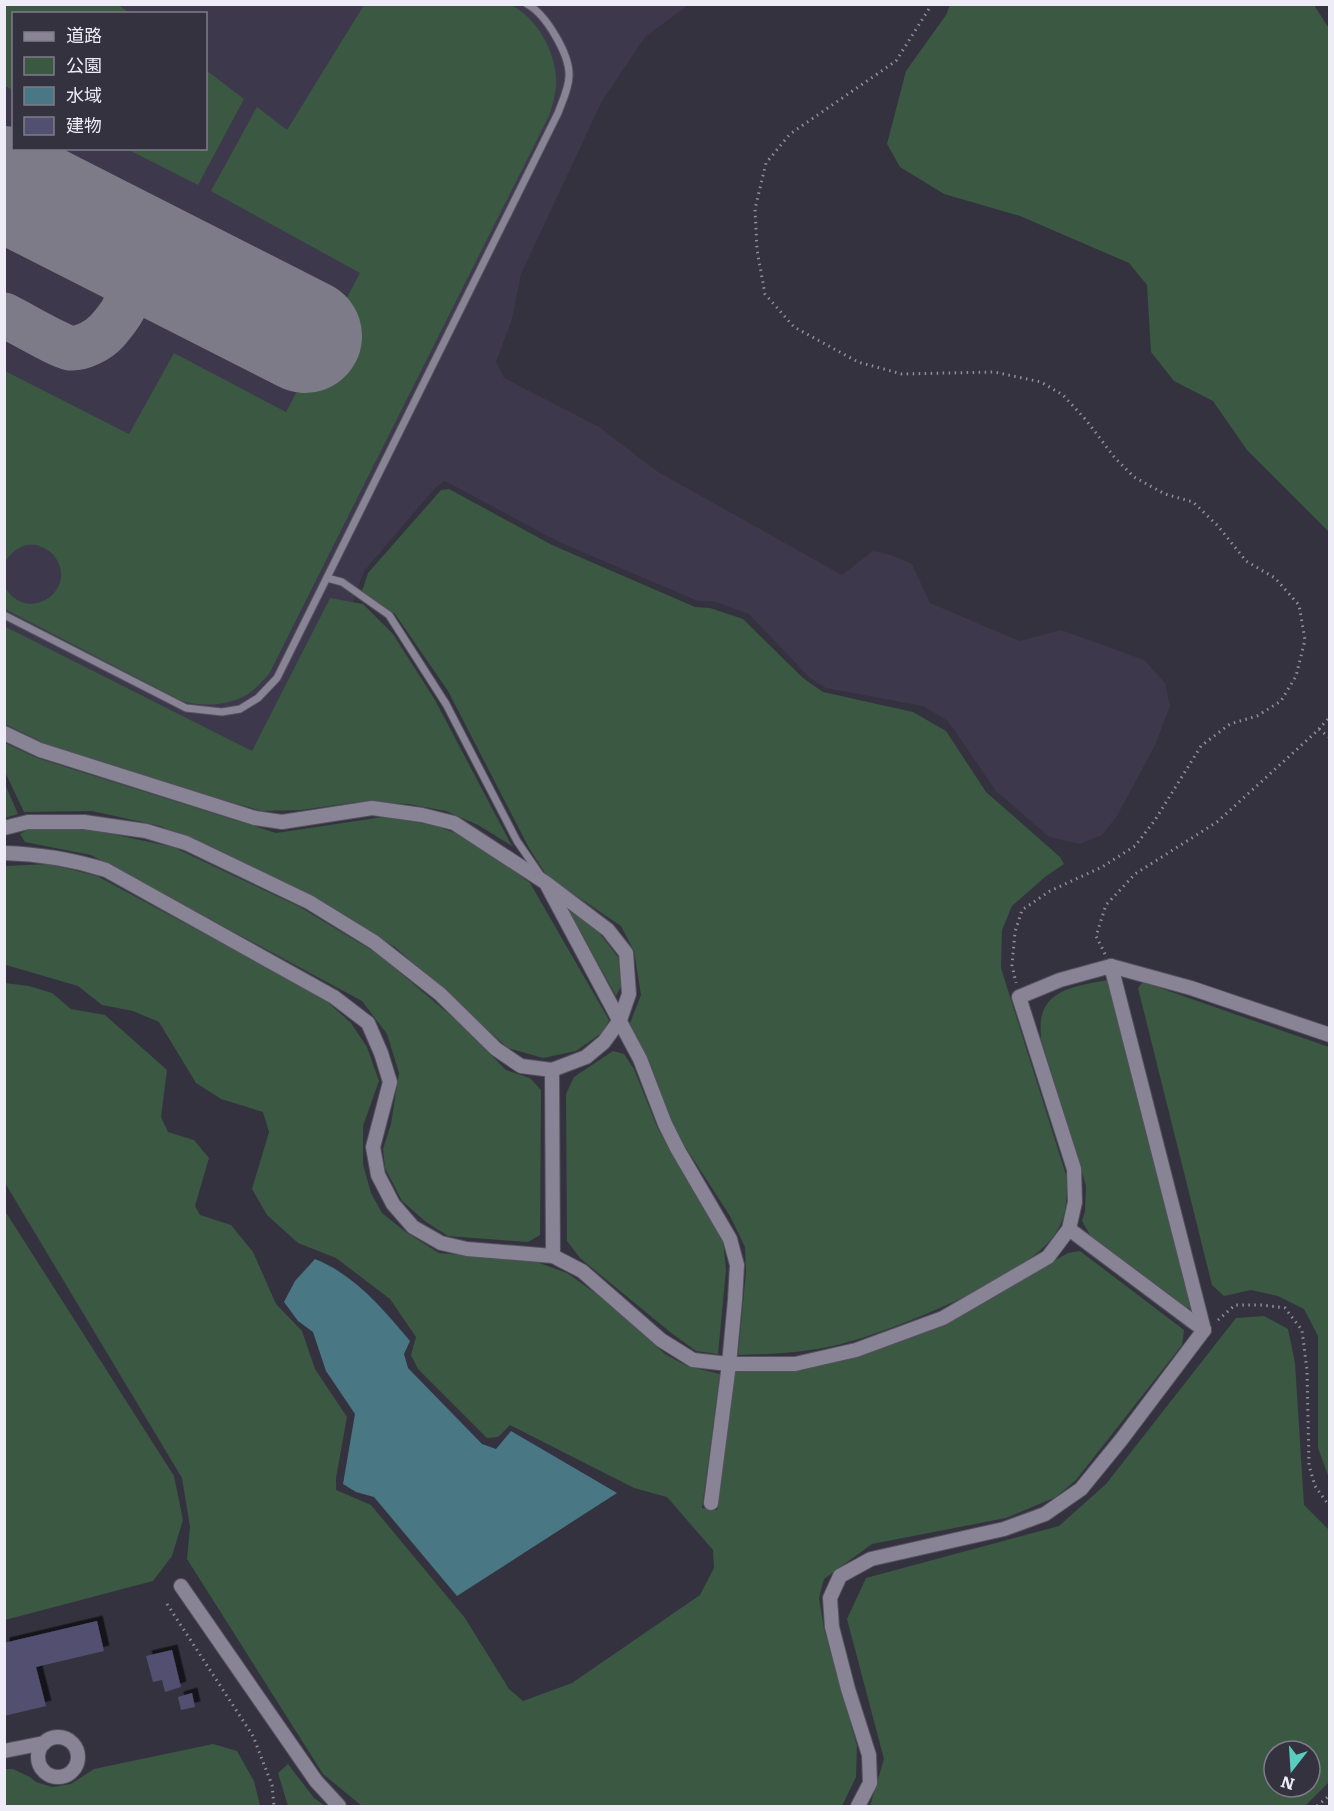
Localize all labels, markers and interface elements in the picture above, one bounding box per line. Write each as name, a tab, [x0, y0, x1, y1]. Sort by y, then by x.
legend	[12, 12, 207, 150]
text: 道路	[66, 21, 102, 48]
text: 公園	[66, 51, 102, 78]
text: 水域	[66, 81, 102, 108]
text: 建物	[66, 111, 102, 138]
north arrow	[1262, 1739, 1322, 1799]
text: N	[1277, 1771, 1297, 1798]

